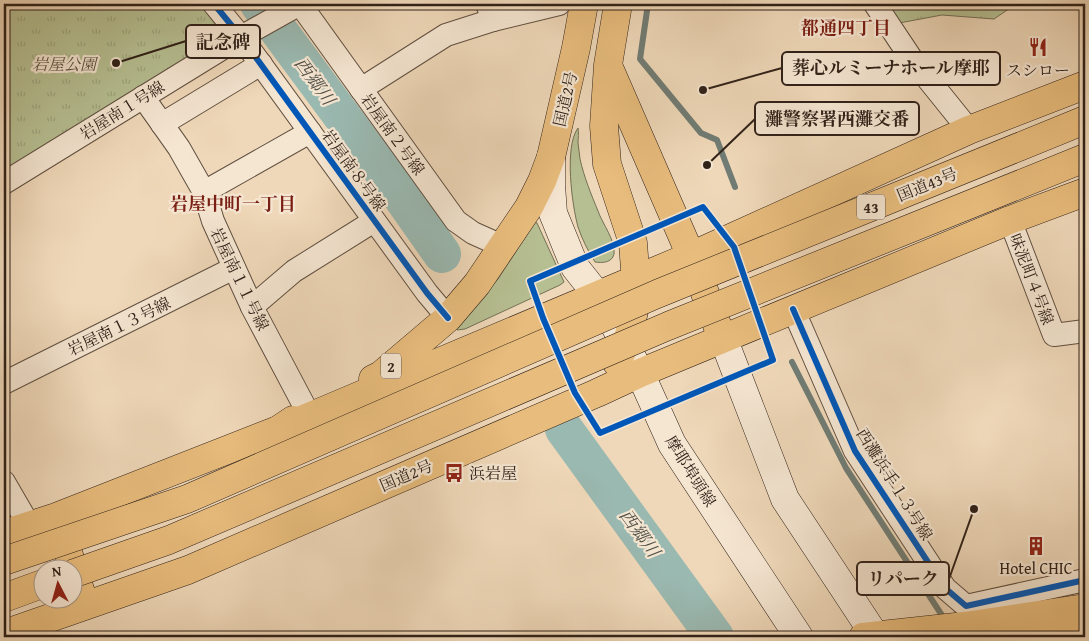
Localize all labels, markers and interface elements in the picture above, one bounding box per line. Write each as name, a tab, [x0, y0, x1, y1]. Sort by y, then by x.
district label: 都通四丁目	[801, 14, 891, 41]
callout: 記念碑	[186, 25, 260, 58]
text: 記念碑	[196, 28, 250, 55]
restaurant icon: スシロー	[1027, 36, 1049, 58]
water label: 西郷川	[288, 51, 343, 112]
park label: 岩屋公園	[32, 52, 99, 76]
callout: 葬心ルミーナホール摩耶	[782, 52, 1000, 85]
text: 葬心ルミーナホール摩耶	[792, 54, 990, 81]
place label: スシロー	[1006, 58, 1070, 82]
street label: 国道2号	[547, 69, 583, 129]
street label: 岩屋南１号線	[75, 74, 169, 146]
street label: 岩屋南２号線	[355, 88, 431, 180]
callout: 灘警察署西灘交番	[755, 102, 919, 135]
text: 灘警察署西灘交番	[765, 105, 909, 132]
street label: 岩屋南８号線	[316, 124, 392, 216]
street label: 国道43号	[893, 161, 961, 207]
district label: 岩屋中町一丁目	[170, 190, 296, 217]
road number: 43	[857, 194, 885, 220]
street label: 岩屋南１１号線	[205, 223, 275, 335]
street label: 味泥町４号線	[1004, 230, 1060, 328]
street label: 岩屋南１３号線	[63, 291, 175, 361]
road number: 2	[381, 354, 401, 378]
street label: 西灘浜手１３号線	[851, 423, 939, 545]
street label: 摩耶埠頭線	[660, 431, 722, 511]
street label: 国道2号	[376, 453, 436, 497]
place label: 浜岩屋	[469, 461, 517, 485]
bus stop icon: 浜岩屋	[443, 462, 465, 484]
water label: 西郷川	[613, 503, 668, 564]
building icon: Hotel CHIC	[1025, 535, 1047, 557]
place label: Hotel CHIC	[1000, 556, 1073, 580]
north arrow	[32, 558, 82, 608]
text: N	[51, 561, 63, 582]
callout: リパーク	[857, 562, 949, 595]
text: リパーク	[867, 565, 939, 592]

